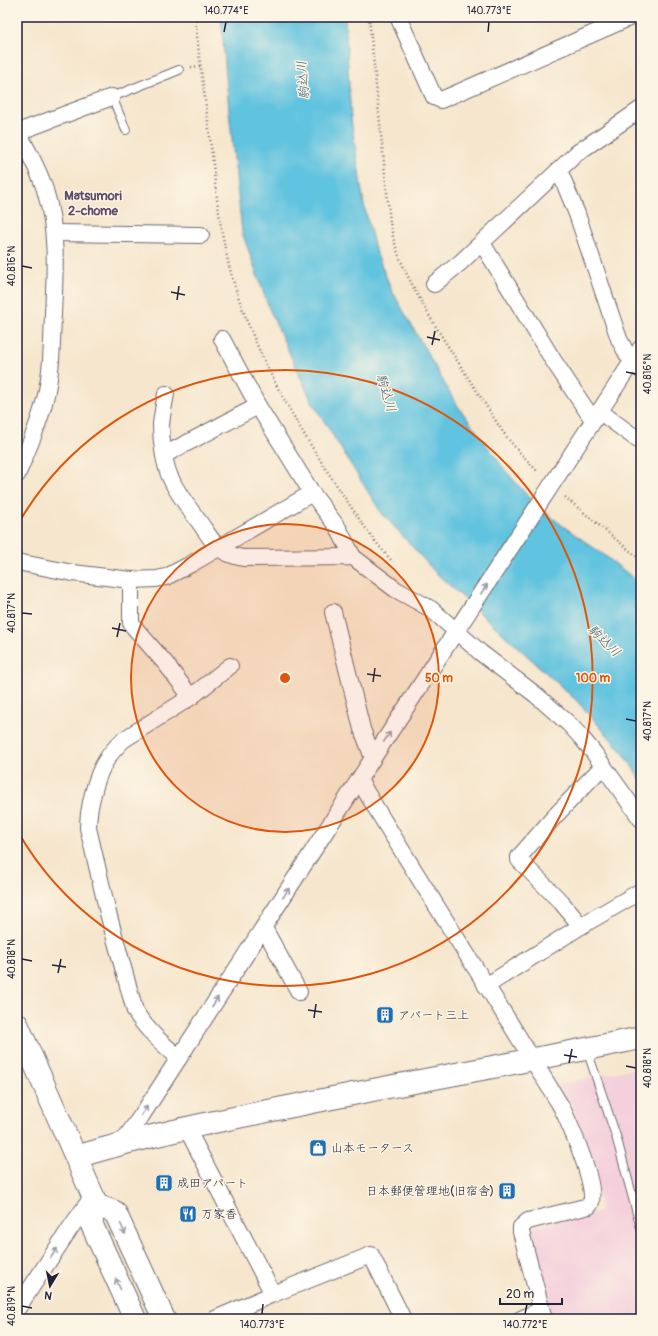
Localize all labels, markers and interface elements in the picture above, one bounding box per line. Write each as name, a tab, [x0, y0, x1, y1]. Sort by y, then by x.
text: 140.774°E	[204, 5, 248, 17]
text: 140.773°E	[467, 5, 511, 17]
water label: 駒込川	[293, 60, 313, 100]
district label: Matsumori 2-chome	[64, 188, 122, 219]
text: 40.816°N	[6, 245, 18, 286]
text: 40.816°N	[642, 353, 654, 394]
water label: 駒込川	[373, 372, 399, 414]
one-way arrow	[480, 584, 488, 595]
text: 40.817°N	[6, 593, 18, 633]
water label: 駒込川	[584, 622, 624, 660]
centre of rings	[278, 671, 292, 685]
text: 50 m	[425, 671, 453, 686]
text: 100 m	[576, 671, 611, 686]
text: 40.817°N	[642, 701, 654, 741]
one-way arrow	[383, 732, 391, 743]
one-way arrow	[282, 888, 290, 899]
text: 40.818°N	[6, 939, 18, 979]
one-way arrow	[211, 997, 219, 1008]
building icon: アパート三上	[375, 1005, 395, 1025]
place label: アパート三上	[398, 1008, 469, 1023]
text: 40.818°N	[642, 1048, 654, 1088]
one-way arrow	[140, 1106, 148, 1117]
shop icon: 山本モータース	[308, 1138, 328, 1158]
place label: 山本モータース	[331, 1141, 414, 1156]
building icon: 成田アパート	[154, 1173, 174, 1193]
place label: 成田アパート	[177, 1176, 248, 1191]
building icon: 日本郵便管理地(旧宿舎)	[497, 1181, 517, 1201]
place label: 日本郵便管理地(旧宿舎)	[366, 1184, 494, 1199]
restaurant icon: 万家香	[178, 1204, 198, 1224]
place label: 万家香	[201, 1207, 237, 1222]
one-way arrow	[120, 1222, 127, 1234]
one-way arrow	[50, 1247, 58, 1258]
north arrow	[30, 1266, 70, 1306]
one-way arrow	[114, 1278, 121, 1290]
scale bar	[500, 1280, 562, 1306]
text: 40.819°N	[6, 1286, 18, 1326]
text: 20 m	[506, 1287, 535, 1302]
text: N	[43, 1288, 53, 1302]
text: 140.773°E	[240, 1319, 284, 1331]
text: 140.772°E	[503, 1319, 547, 1331]

